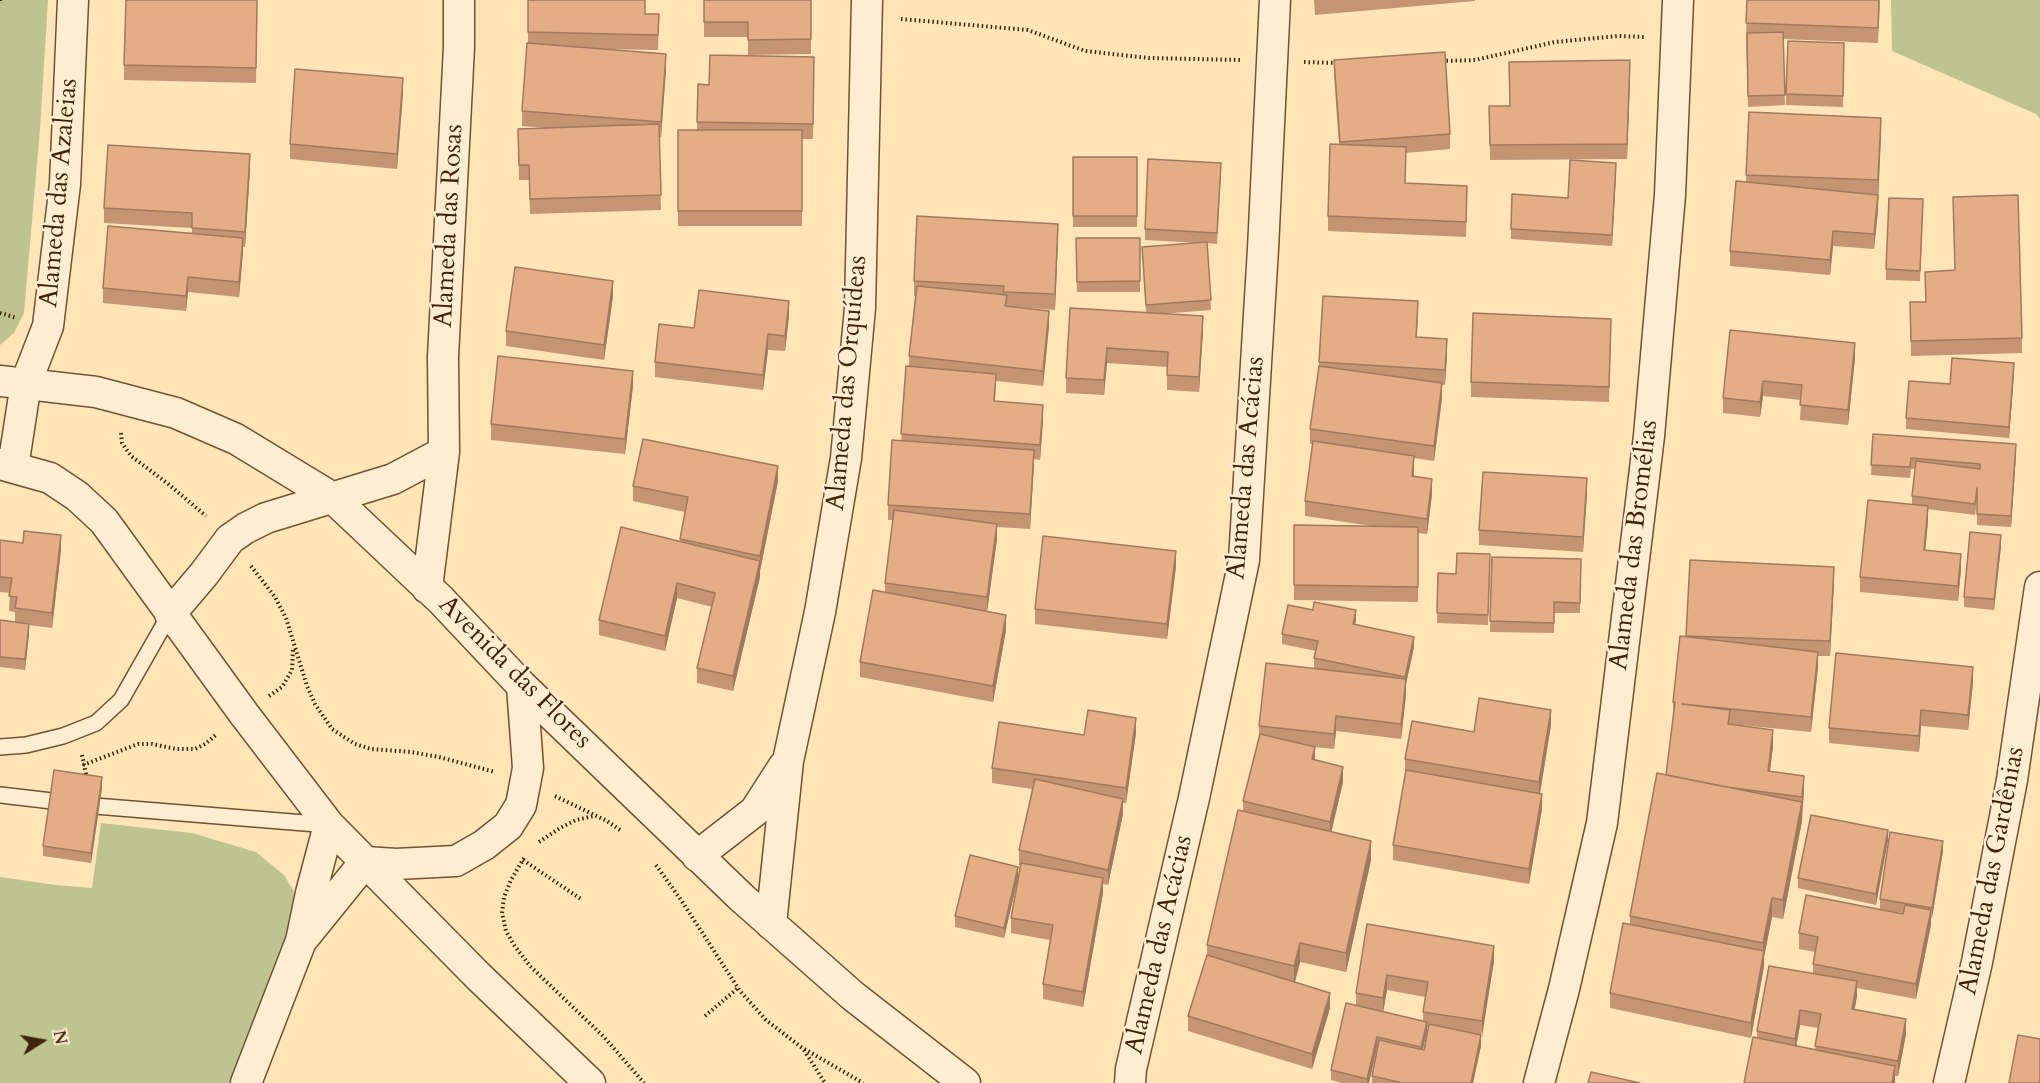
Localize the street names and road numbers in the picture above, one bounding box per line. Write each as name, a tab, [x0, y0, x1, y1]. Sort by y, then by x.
street label: Alameda das Azaleias	[34, 77, 86, 309]
street label: Alameda das Rosas	[429, 124, 471, 328]
street label: Alameda das Orquídeas	[821, 254, 875, 512]
street label: Alameda das Acácias	[1222, 355, 1272, 581]
street label: Alameda das Bromélias	[1604, 418, 1666, 672]
street label: Avenida das Flores	[431, 590, 597, 756]
street label: Alameda das Gardênias	[1954, 744, 2032, 998]
street label: Alameda das Acácias	[1120, 833, 1200, 1057]

